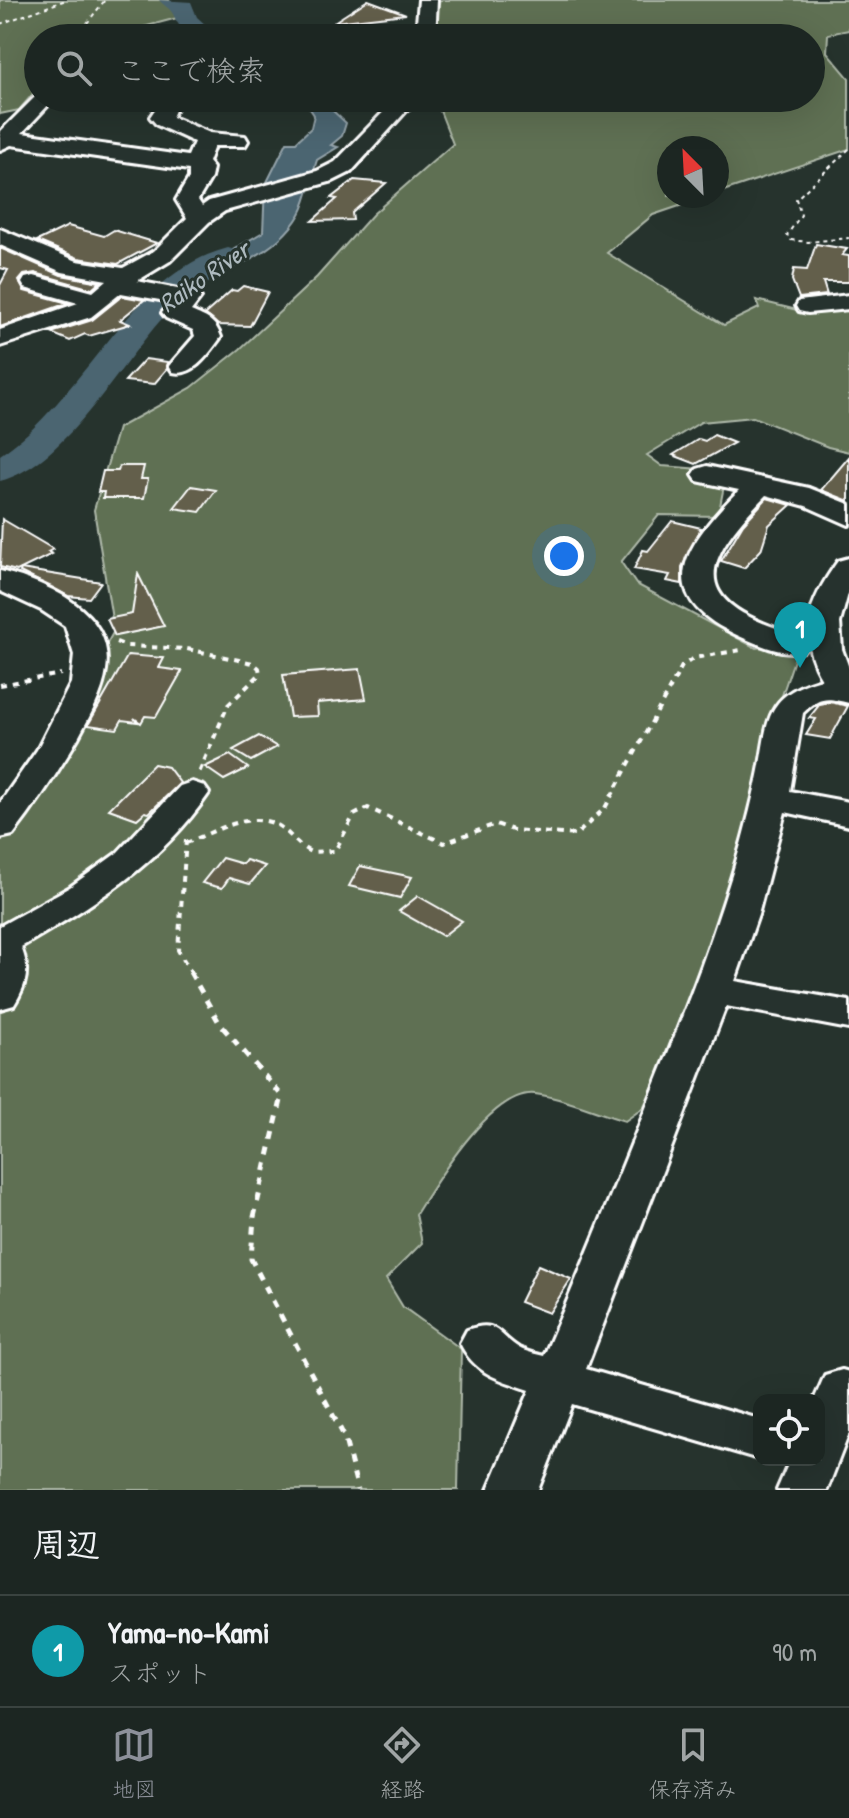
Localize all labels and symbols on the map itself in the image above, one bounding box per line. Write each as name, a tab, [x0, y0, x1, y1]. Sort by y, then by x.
north arrow	[657, 136, 729, 208]
water label: Raiko River	[152, 230, 259, 320]
your location	[544, 536, 584, 576]
pin: 1	[774, 602, 826, 668]

